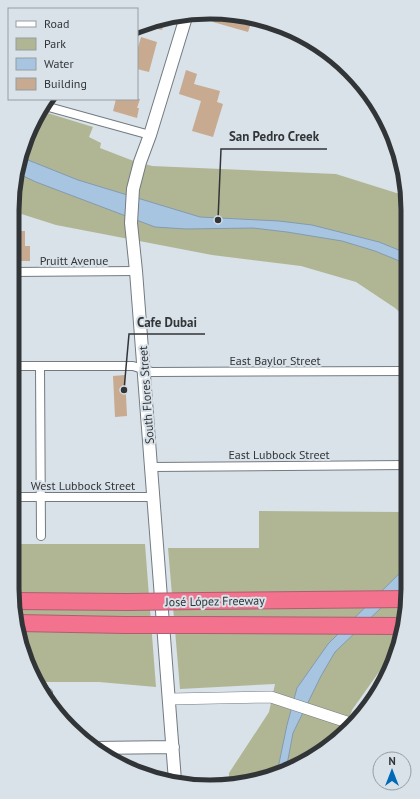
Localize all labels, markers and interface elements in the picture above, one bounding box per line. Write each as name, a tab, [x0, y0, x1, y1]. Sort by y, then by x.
legend	[8, 8, 138, 100]
text: Road	[44, 16, 69, 31]
text: Park	[44, 36, 66, 51]
text: Water	[44, 56, 74, 71]
text: Building	[44, 76, 87, 91]
callout: San Pedro Creek	[221, 124, 327, 149]
text: San Pedro Creek	[229, 128, 320, 145]
street label: Pruitt Avenue	[40, 253, 108, 268]
callout: Cafe Dubai	[129, 309, 205, 334]
text: Cafe Dubai	[137, 314, 197, 331]
street label: South Flores Street	[135, 345, 157, 445]
street label: East Baylor Street	[229, 353, 321, 368]
street label: East Lubbock Street	[228, 447, 330, 462]
street label: West Lubbock Street	[31, 478, 135, 493]
street label: José López Freeway	[164, 593, 265, 609]
north arrow	[372, 751, 412, 791]
text: N	[388, 754, 396, 768]

